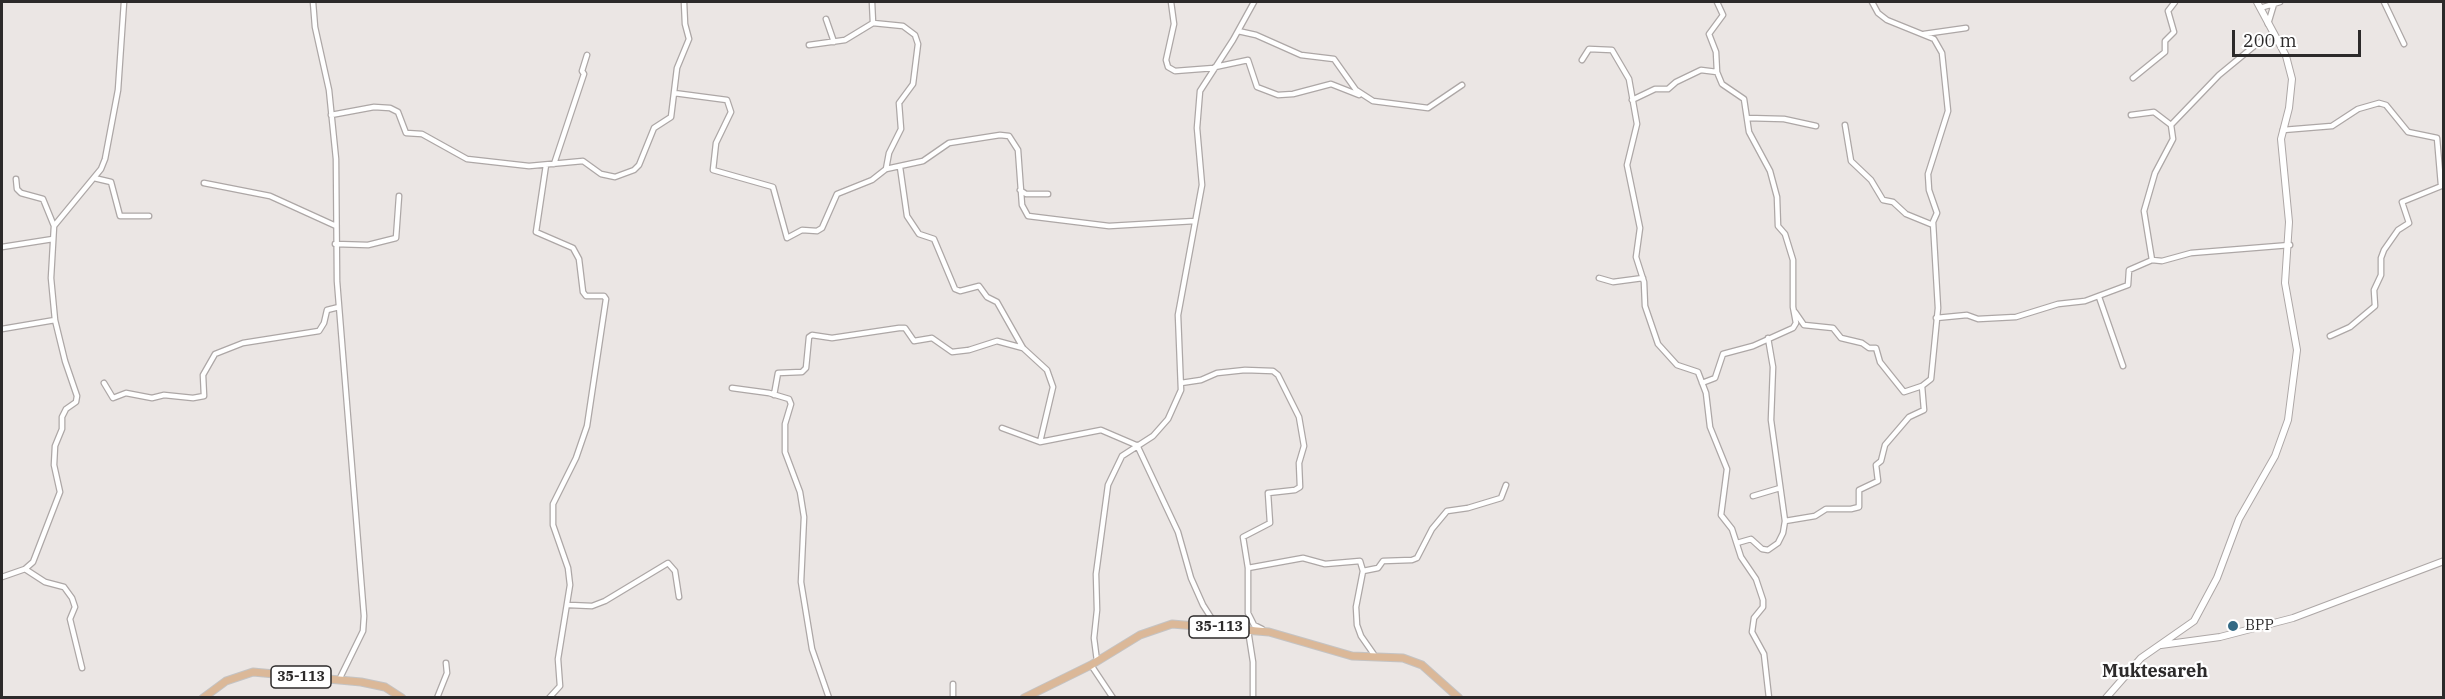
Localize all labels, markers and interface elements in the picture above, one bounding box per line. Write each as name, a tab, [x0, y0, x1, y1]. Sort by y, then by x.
scale bar	[2235, 18, 2364, 56]
text: 200 m	[2243, 29, 2297, 52]
road number: 35-113	[1189, 616, 1249, 638]
place label: BPP	[2245, 617, 2274, 635]
marker: BPP	[2226, 619, 2240, 633]
district label: Muktesareh	[2102, 661, 2208, 683]
road number: 35-113	[271, 666, 331, 688]

